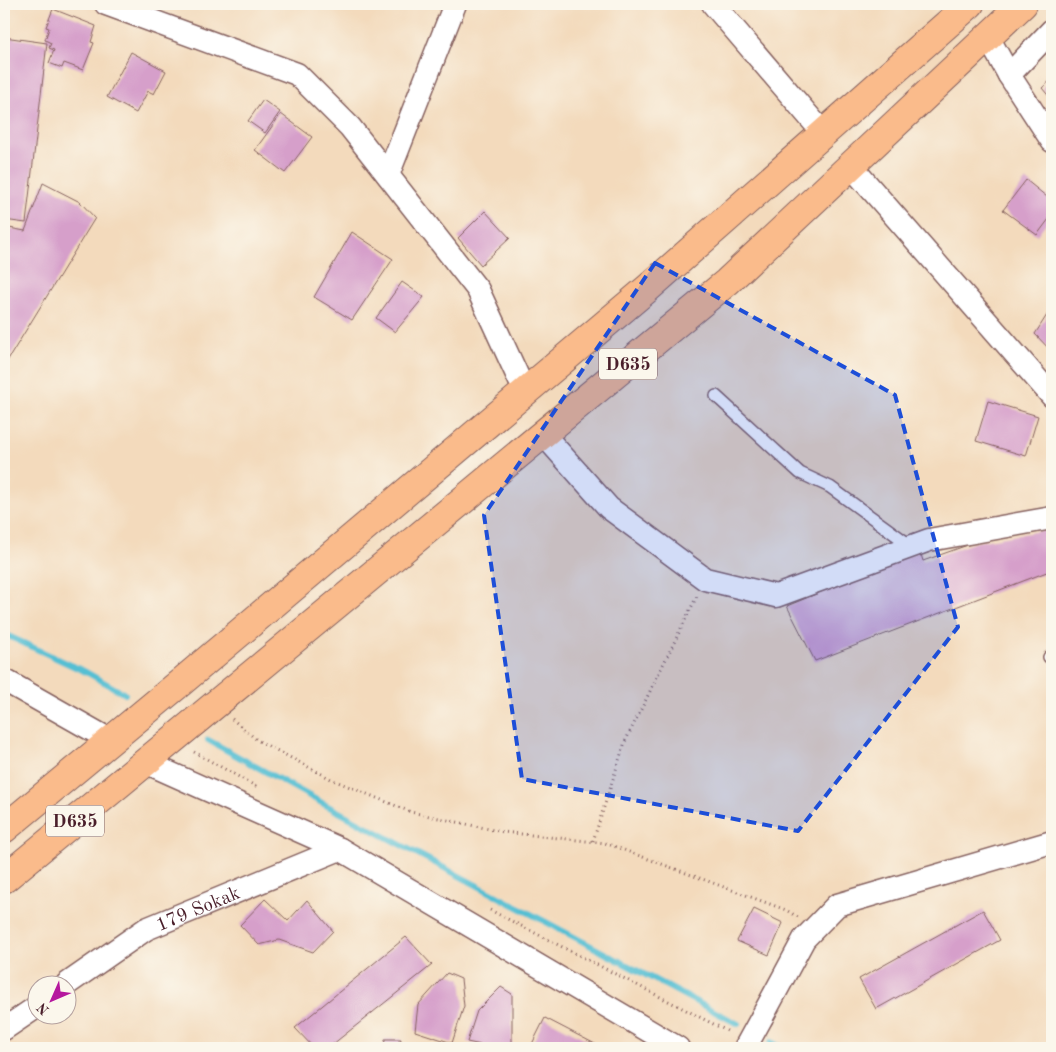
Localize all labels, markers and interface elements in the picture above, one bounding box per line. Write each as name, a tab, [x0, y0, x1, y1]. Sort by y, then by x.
road number: D635	[599, 348, 657, 379]
road number: D635	[46, 806, 104, 836]
street label: 179 Sokak	[154, 884, 243, 936]
north arrow	[28, 974, 78, 1024]
text: N	[35, 1000, 52, 1017]

